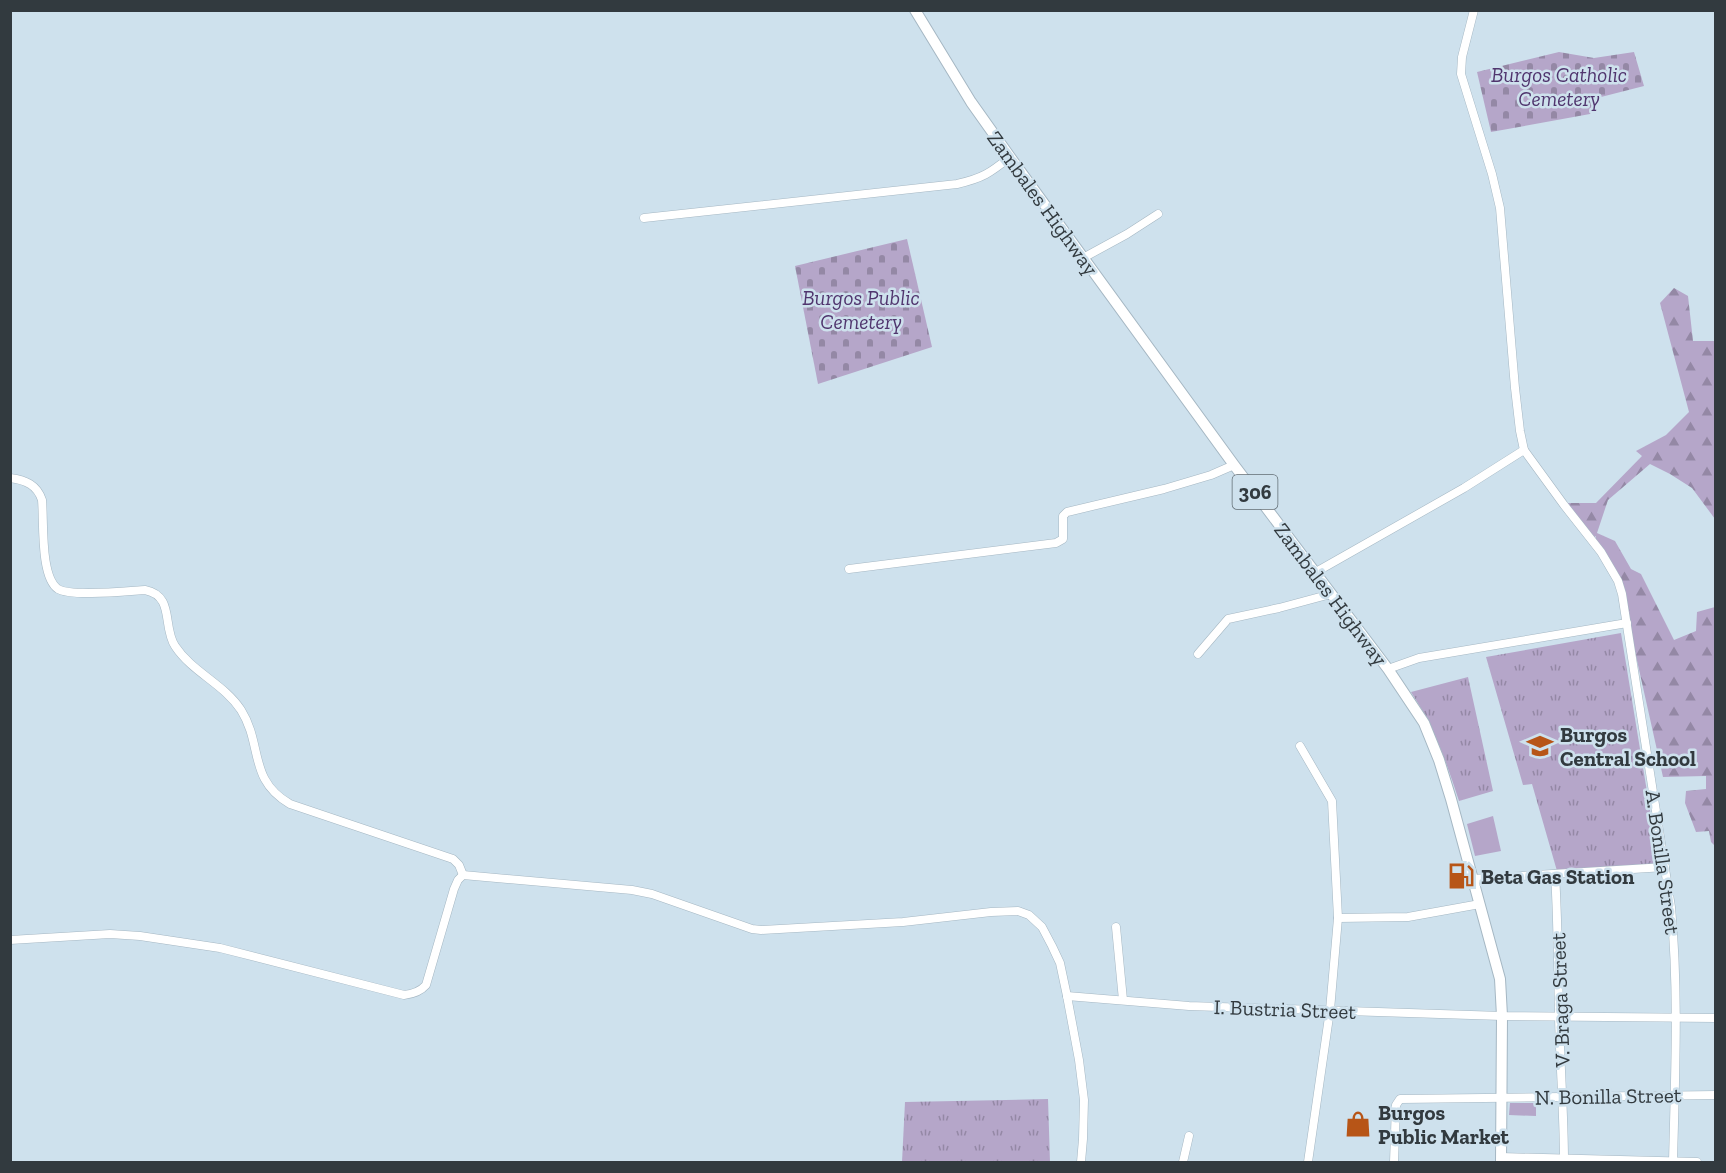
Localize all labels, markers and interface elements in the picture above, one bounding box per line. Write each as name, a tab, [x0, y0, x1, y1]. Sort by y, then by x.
park label: Burgos Catholic Cemetery	[1491, 62, 1627, 111]
street label: Zambales Highway	[982, 126, 1104, 280]
park label: Burgos Public Cemetery	[802, 285, 920, 334]
road number: 306	[1232, 475, 1278, 509]
street label: Zambales Highway	[1269, 518, 1393, 671]
place label: Burgos Central School	[1560, 722, 1696, 771]
school or university icon: Burgos Central School	[1525, 731, 1555, 761]
street label: A. Bonilla Street	[1640, 788, 1686, 936]
fuel station icon: Beta Gas Station	[1446, 861, 1476, 891]
place label: Beta Gas Station	[1481, 864, 1635, 889]
street label: V. Braga Street	[1545, 932, 1575, 1069]
street label: I. Bustria Street	[1213, 994, 1357, 1024]
street label: N. Bonilla Street	[1534, 1082, 1682, 1110]
place label: Burgos Public Market	[1378, 1100, 1510, 1149]
shop icon: Burgos Public Market	[1343, 1109, 1373, 1139]

